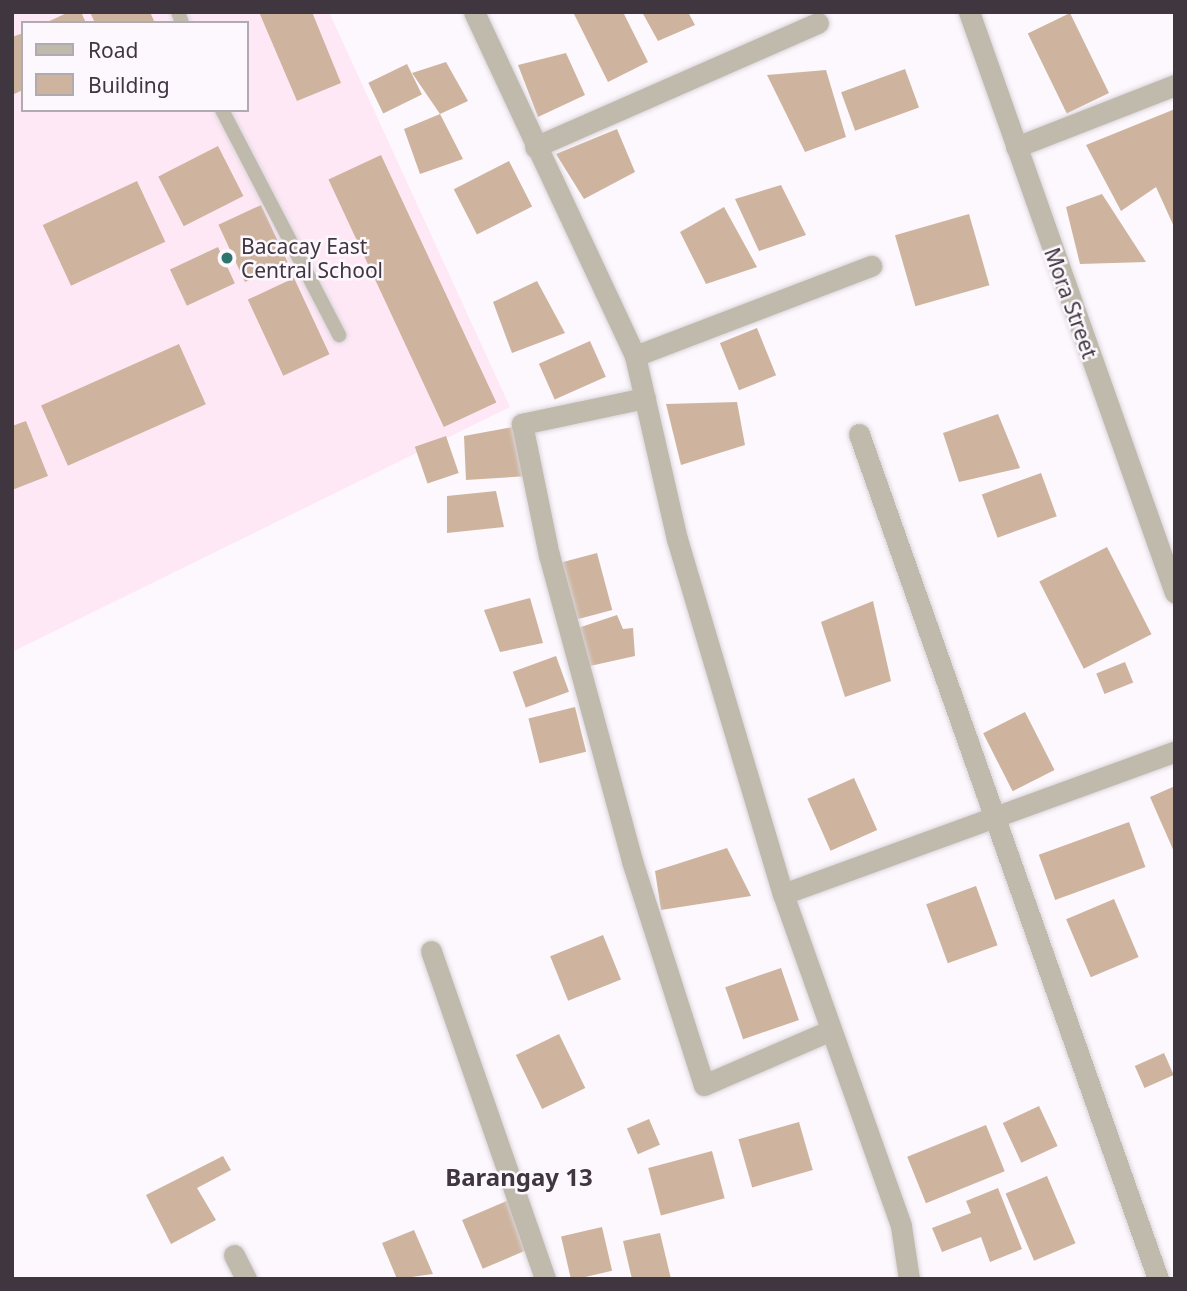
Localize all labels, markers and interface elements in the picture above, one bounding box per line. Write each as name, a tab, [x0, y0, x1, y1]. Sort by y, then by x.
legend	[21, 21, 248, 112]
text: Road	[88, 36, 138, 64]
text: Building	[88, 71, 170, 99]
place label: Bacacay East Central School	[241, 233, 383, 283]
street label: Mora Street	[1039, 244, 1103, 362]
marker: Bacacay East Central School	[219, 250, 235, 266]
district label: Barangay 13	[445, 1163, 593, 1191]

